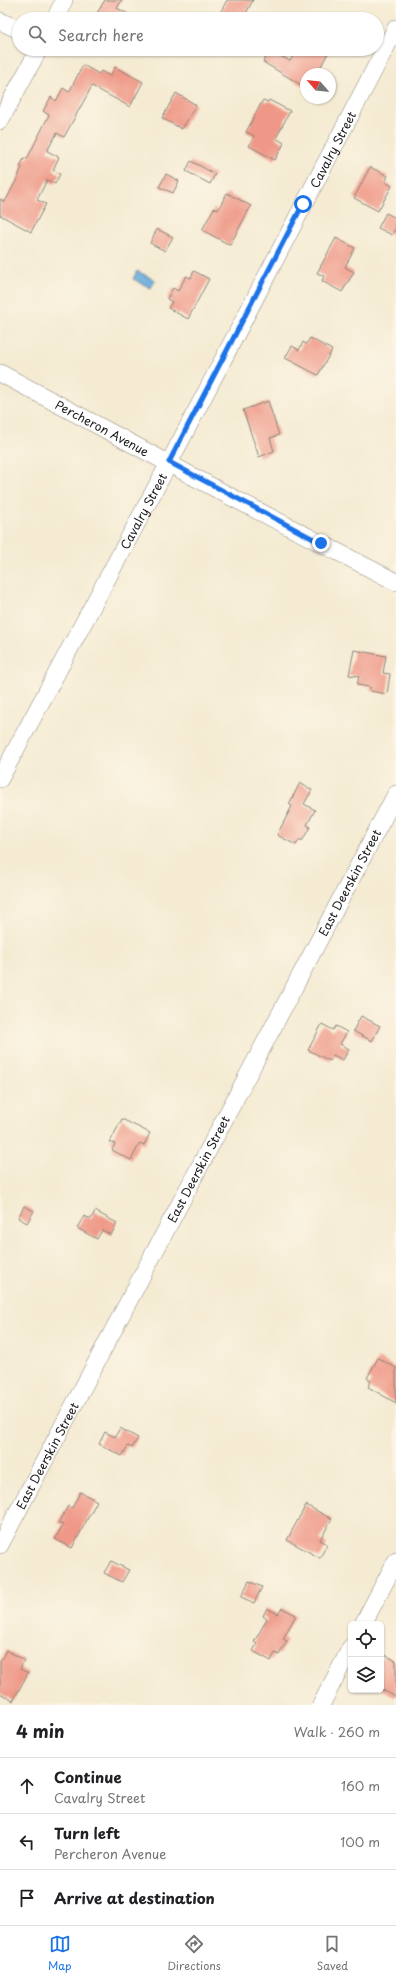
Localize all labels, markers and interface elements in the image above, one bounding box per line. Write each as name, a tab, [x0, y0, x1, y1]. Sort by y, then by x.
search box	[12, 12, 384, 56]
icon: search	[26, 23, 48, 45]
text: Search here	[58, 23, 144, 46]
north arrow	[300, 68, 336, 104]
street label: Cavalry Street	[305, 108, 360, 191]
route start	[294, 195, 312, 213]
street label: Percheron Avenue	[52, 395, 153, 460]
street label: Cavalry Street	[116, 469, 171, 552]
route end	[312, 534, 330, 552]
street label: East Deerskin Street	[314, 826, 385, 939]
street label: East Deerskin Street	[163, 1112, 234, 1226]
street label: East Deerskin Street	[11, 1399, 83, 1512]
map controls	[348, 1621, 384, 1693]
button: locate	[348, 1621, 384, 1657]
button: layers	[348, 1657, 384, 1693]
text: 4 min	[16, 1718, 64, 1744]
text: Walk · 260 m	[294, 1722, 380, 1741]
text: Continue	[54, 1765, 122, 1788]
icon: ahead	[16, 1775, 38, 1797]
text: 160 m	[341, 1776, 380, 1795]
text: Cavalry Street	[54, 1788, 145, 1807]
text: Turn left	[54, 1821, 120, 1844]
icon: left	[16, 1831, 38, 1853]
text: 100 m	[340, 1832, 380, 1851]
text: Percheron Avenue	[54, 1844, 166, 1863]
text: Arrive at destination	[54, 1886, 215, 1909]
icon: arrive	[16, 1887, 38, 1909]
tab: Map	[48, 1933, 71, 1974]
tab: Directions	[167, 1933, 221, 1974]
tab: Saved	[317, 1933, 348, 1974]

